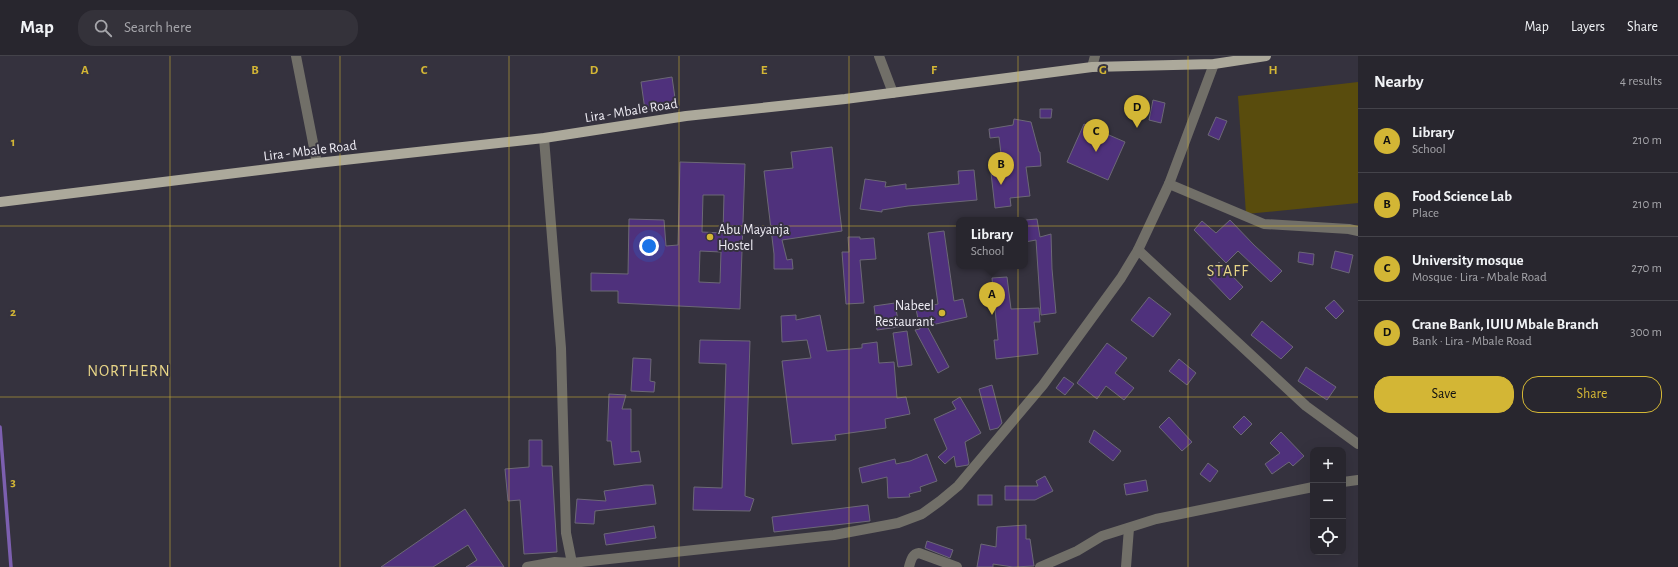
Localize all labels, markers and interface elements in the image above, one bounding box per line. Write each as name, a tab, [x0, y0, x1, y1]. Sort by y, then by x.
search box	[78, 10, 358, 46]
icon: search	[92, 17, 114, 39]
text: Map	[20, 18, 54, 37]
text: Search here	[124, 20, 192, 35]
text: Map	[1524, 20, 1549, 34]
text: Layers	[1571, 20, 1605, 34]
text: Share	[1627, 20, 1658, 34]
text: A	[81, 64, 89, 77]
text: B	[251, 64, 259, 77]
text: C	[421, 64, 428, 77]
text: D	[590, 64, 599, 77]
text: E	[761, 64, 768, 77]
text: F	[931, 64, 938, 77]
text: G	[1099, 64, 1107, 77]
text: H	[1268, 64, 1278, 77]
text: Nearby	[1374, 73, 1424, 90]
text: 4 results	[1620, 75, 1662, 88]
pin: D	[1124, 95, 1150, 128]
street label: Lira - Mbale Road	[584, 97, 679, 125]
pin: C	[1083, 119, 1109, 152]
text: Library	[1412, 125, 1454, 140]
text: A	[1383, 134, 1391, 147]
text: 210 m	[1632, 134, 1662, 147]
text: 1	[11, 136, 15, 149]
street label: Lira - Mbale Road	[263, 138, 358, 164]
text: School	[1412, 143, 1446, 156]
pin: B	[988, 152, 1014, 185]
text: Food Science Lab	[1412, 189, 1512, 204]
text: B	[1383, 198, 1391, 211]
text: 210 m	[1632, 198, 1662, 211]
text: Place	[1412, 207, 1439, 220]
popup	[956, 217, 1028, 269]
place label: Abu Mayanja Hostel	[718, 223, 790, 253]
text: Library	[971, 227, 1013, 242]
marker: Abu Mayanja Hostel	[705, 232, 715, 242]
your location	[639, 236, 659, 256]
text: School	[971, 245, 1004, 258]
text: University mosque	[1412, 253, 1524, 268]
text: C	[1384, 262, 1390, 275]
text: 270 m	[1631, 262, 1662, 275]
district label: STAFF	[1207, 263, 1249, 279]
text: Mosque · Lira - Mbale Road	[1412, 271, 1547, 284]
pin: A	[979, 282, 1005, 315]
place label: Nabeel Restaurant	[875, 299, 935, 329]
text: 2	[10, 306, 16, 319]
marker: Nabeel Restaurant	[937, 308, 947, 318]
text: Crane Bank, IUIU Mbale Branch	[1412, 317, 1599, 332]
text: D	[1383, 326, 1391, 339]
text: 300 m	[1630, 326, 1662, 339]
text: Bank · Lira - Mbale Road	[1412, 335, 1532, 348]
district label: NORTHERN	[87, 363, 171, 379]
button: Save	[1374, 376, 1514, 413]
button: Share	[1522, 376, 1662, 413]
map controls	[1310, 447, 1346, 555]
button: +	[1310, 447, 1346, 483]
text: 3	[10, 476, 16, 489]
button: −	[1310, 483, 1346, 519]
button: locate	[1310, 519, 1346, 555]

